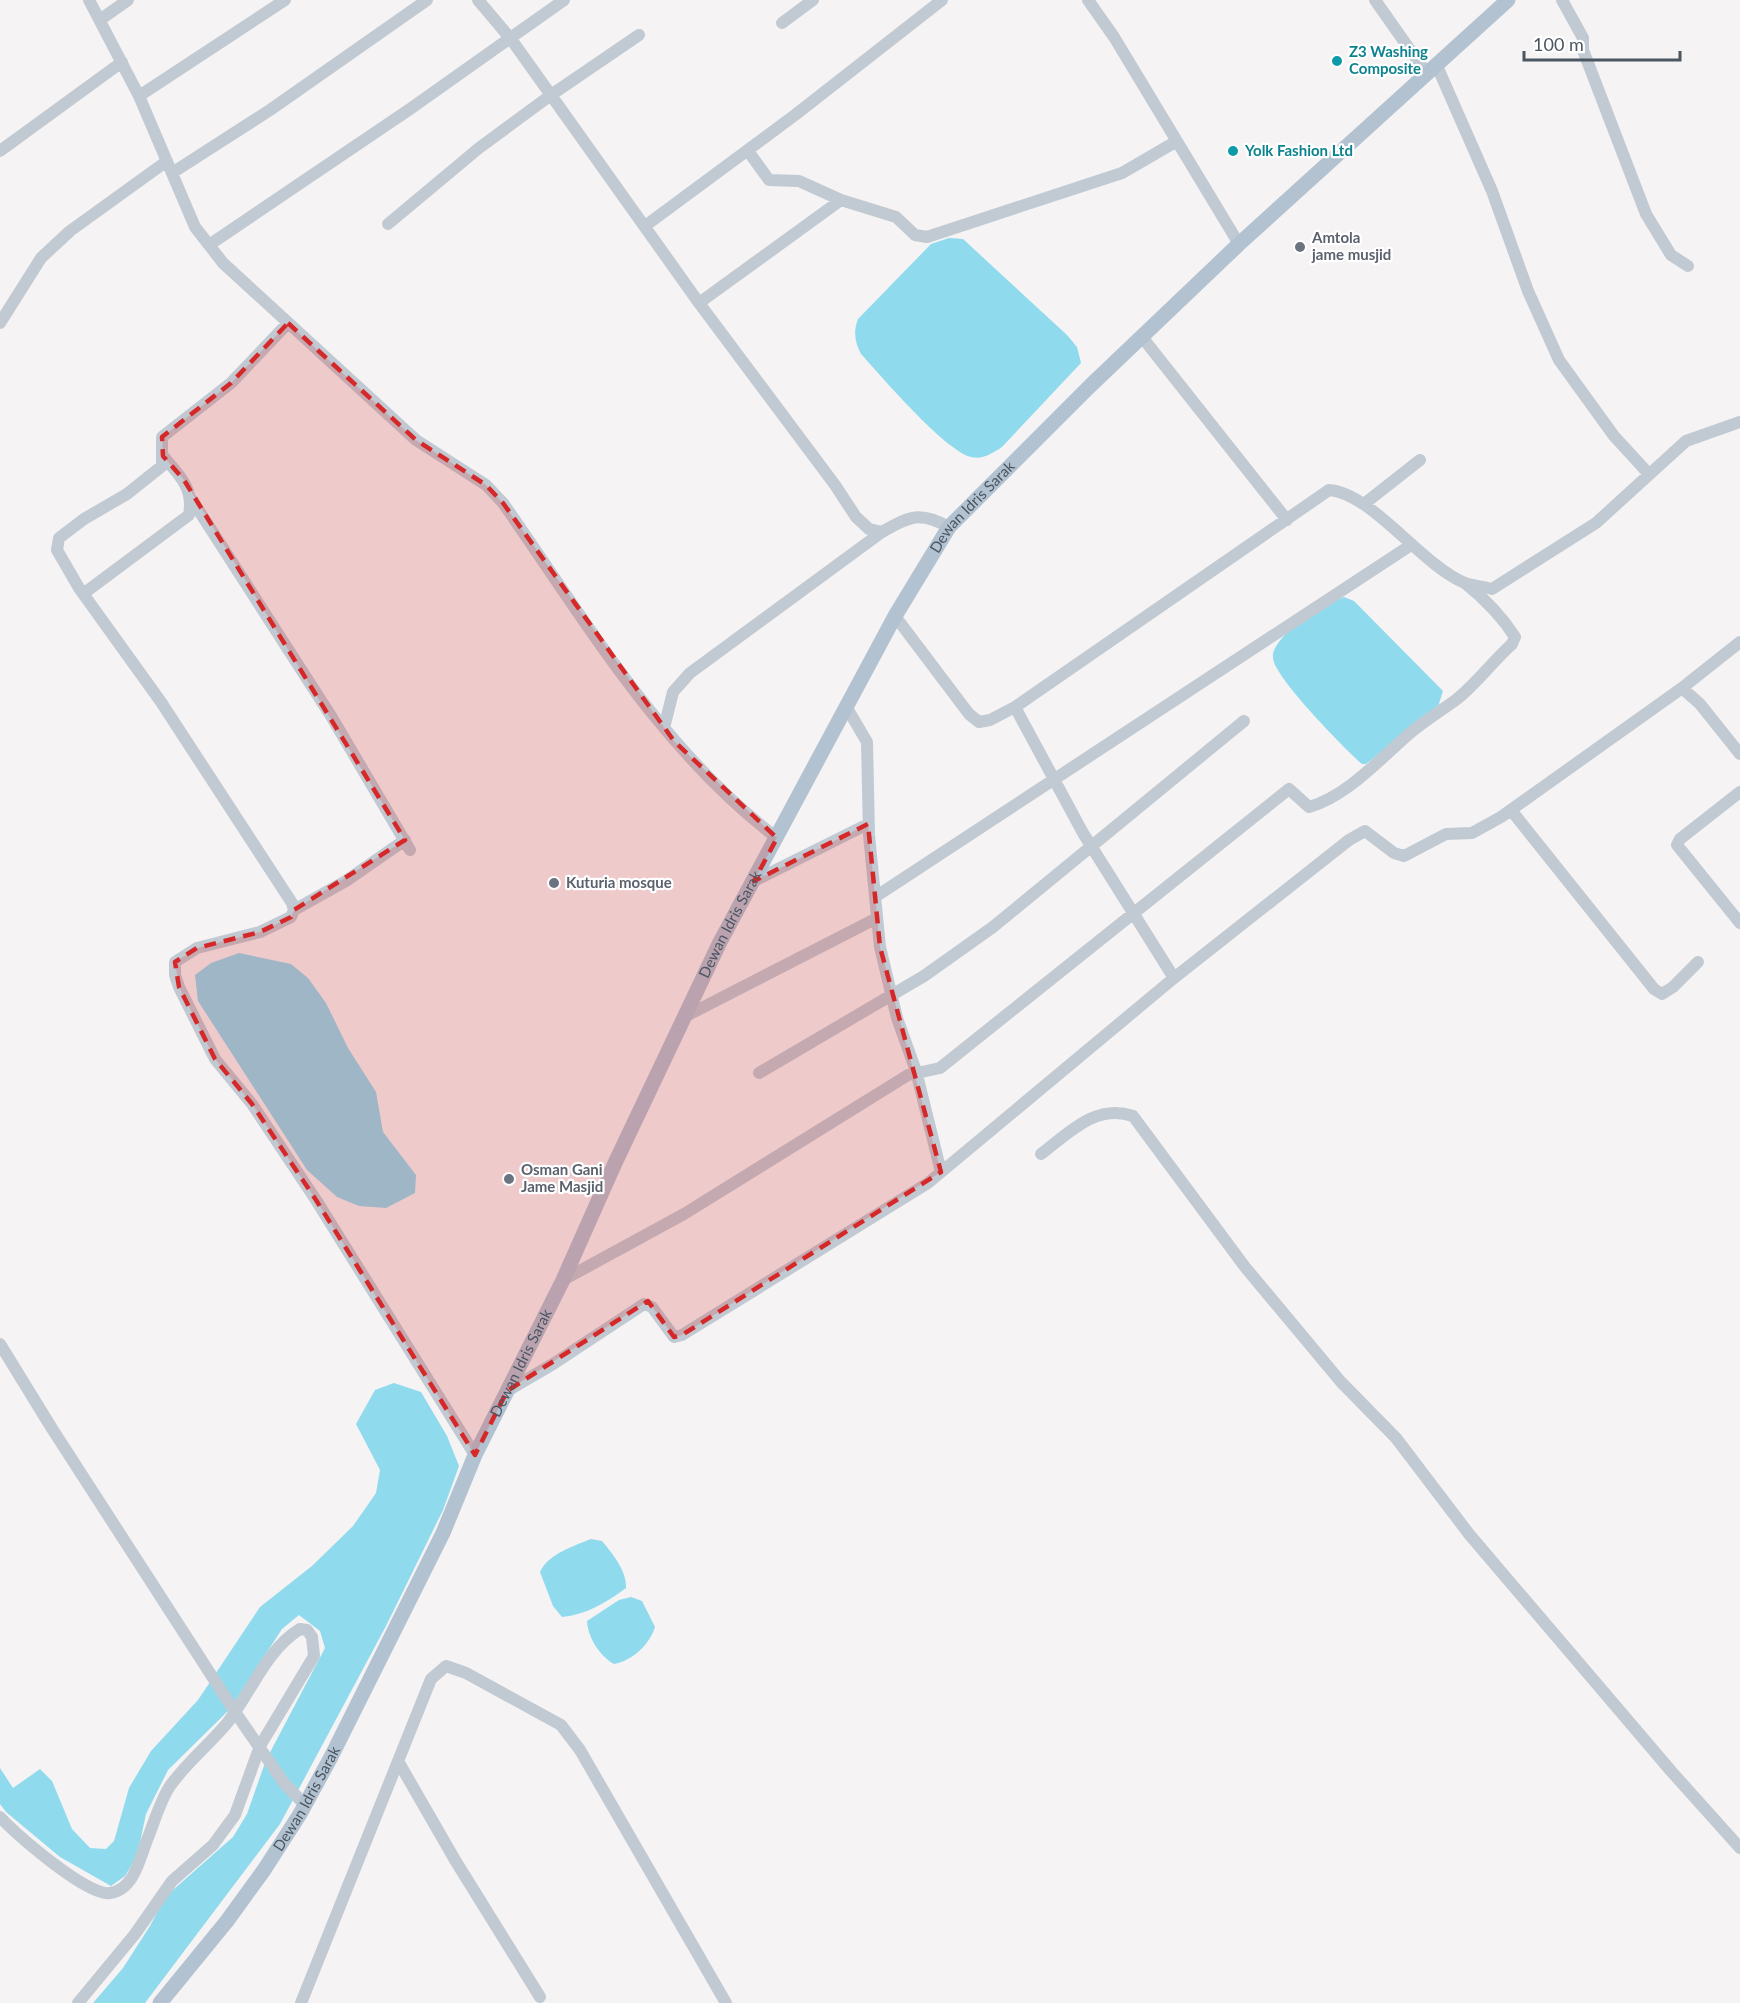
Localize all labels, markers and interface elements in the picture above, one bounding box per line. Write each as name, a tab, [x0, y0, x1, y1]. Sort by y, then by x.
scale bar	[1524, 24, 1680, 62]
text: 100 m	[1533, 33, 1584, 55]
place label: Z3 Washing Composite	[1349, 42, 1428, 77]
marker: Z3 Washing Composite	[1330, 54, 1344, 68]
place label: Yolk Fashion Ltd	[1244, 141, 1353, 159]
marker: Yolk Fashion Ltd	[1226, 144, 1240, 158]
place label: Amtola jame musjid	[1311, 228, 1391, 263]
marker: Amtola jame musjid	[1293, 240, 1307, 254]
street label: Dewan Idris Sarak	[925, 456, 1018, 556]
street label: Dewan Idris Sarak	[694, 867, 765, 981]
place label: Kuturia mosque	[566, 873, 672, 891]
marker: Kuturia mosque	[547, 876, 561, 890]
place label: Osman Gani Jame Masjid	[521, 1160, 603, 1195]
marker: Osman Gani Jame Masjid	[502, 1172, 516, 1186]
street label: Dewan Idris Sarak	[486, 1305, 555, 1420]
street label: Dewan Idris Sarak	[269, 1743, 343, 1854]

